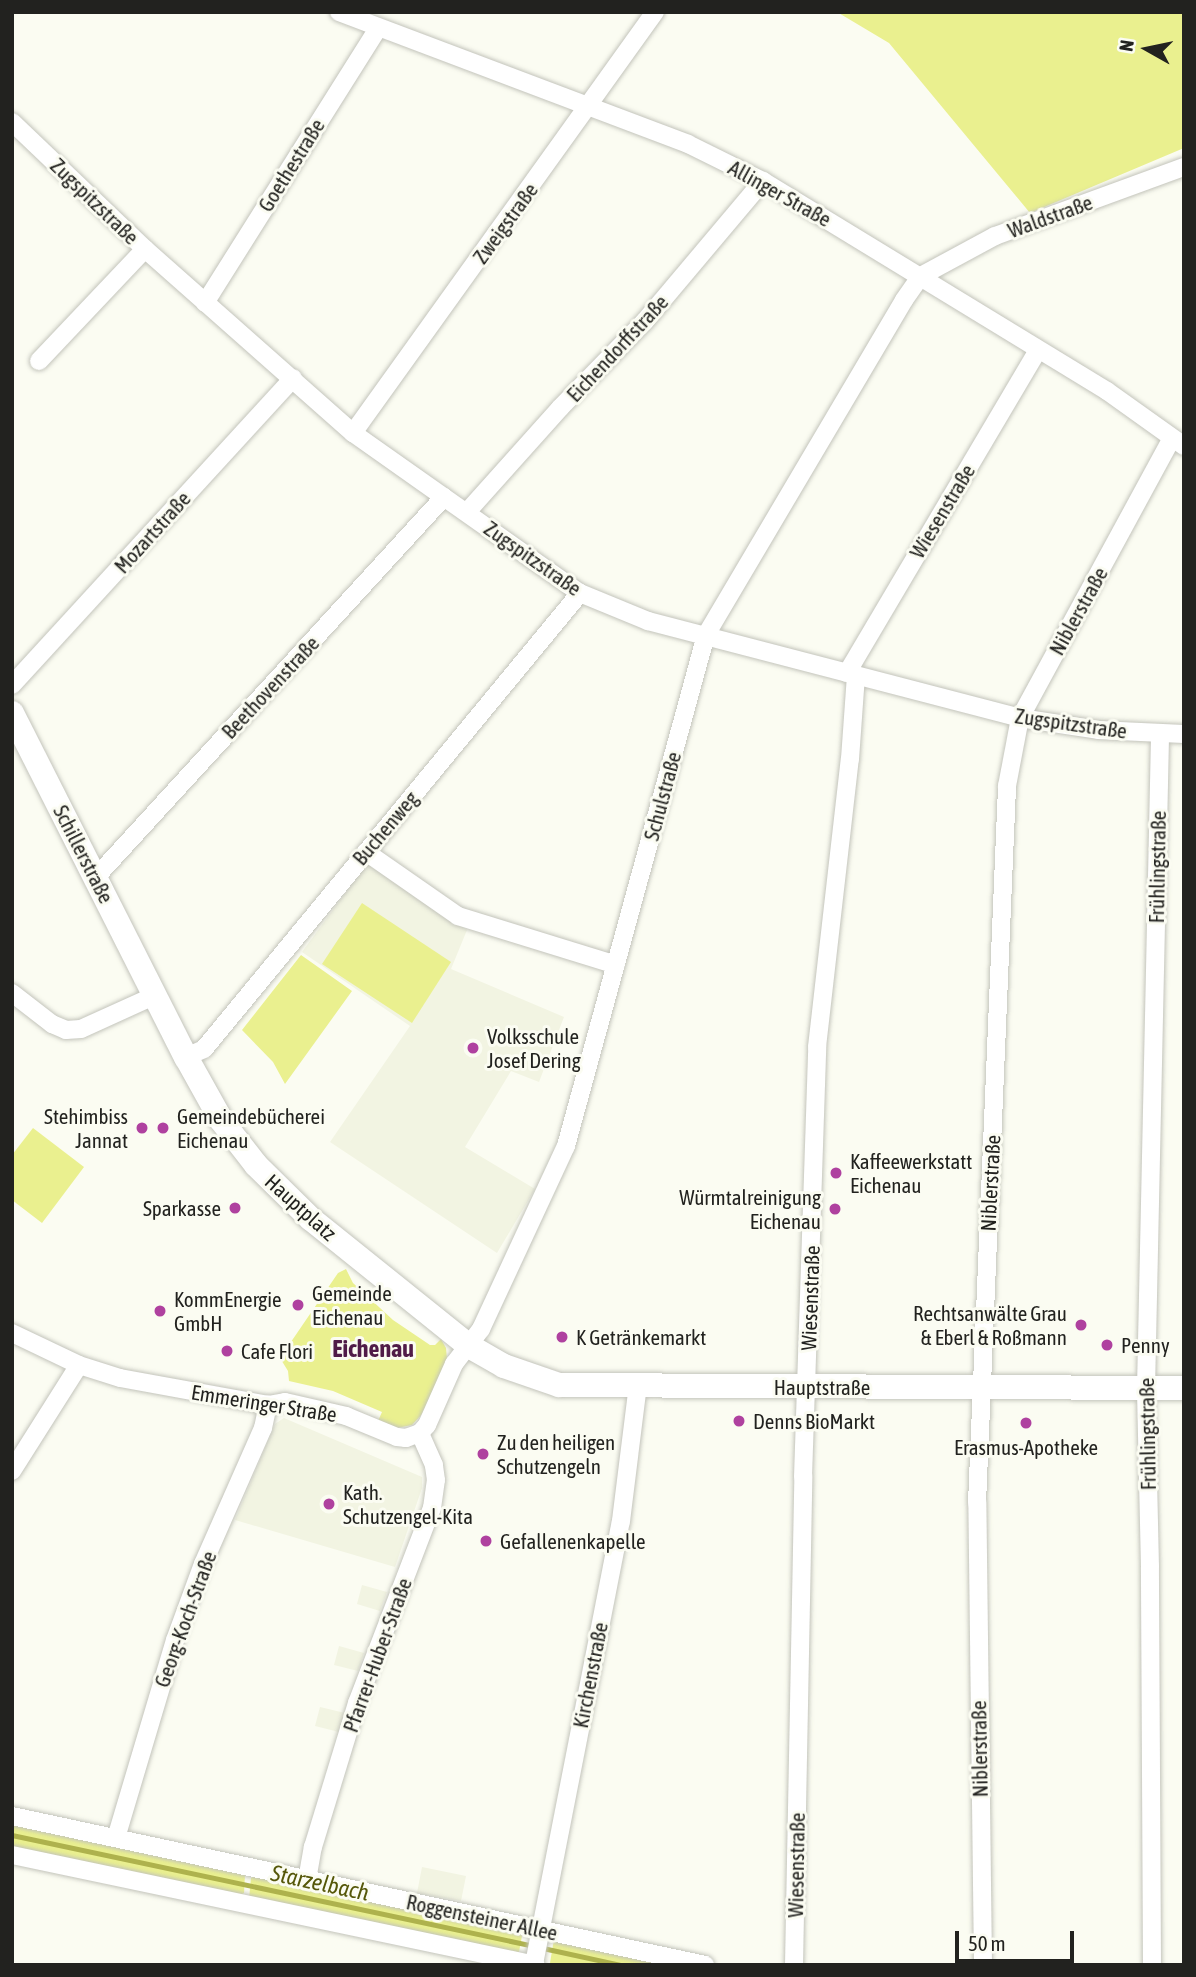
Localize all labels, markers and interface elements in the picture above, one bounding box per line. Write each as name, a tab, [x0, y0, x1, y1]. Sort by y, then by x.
north arrow	[1112, 14, 1182, 84]
text: N	[1115, 38, 1138, 53]
street label: Goethestraße	[253, 114, 329, 216]
street label: Zugspitzstraße	[46, 153, 144, 249]
street label: Allinger Straße	[724, 154, 836, 232]
street label: Zweigstraße	[467, 178, 543, 268]
street label: Waldstraße	[1004, 189, 1096, 243]
street label: Eichendorffstraße	[561, 289, 673, 407]
street label: Wiesenstraße	[904, 459, 980, 563]
street label: Mozartstraße	[109, 486, 195, 578]
street label: Zugspitzstraße	[480, 515, 586, 601]
street label: Niblerstraße	[1044, 563, 1112, 659]
street label: Beethovenstraße	[216, 630, 324, 744]
street label: Zugspitzstraße	[1013, 703, 1129, 743]
street label: Schulstraße	[638, 749, 686, 843]
street label: Buchenweg	[347, 786, 423, 870]
street label: Schillerstraße	[49, 801, 119, 907]
street label: Frühlingstraße	[1143, 810, 1171, 924]
place label: Volksschule Josef Dering	[487, 1023, 581, 1073]
marker: Volksschule Josef Dering	[465, 1040, 481, 1056]
place label: Stehimbiss Jannat	[44, 1103, 128, 1153]
place label: Gemeindebücherei Eichenau	[177, 1103, 325, 1153]
marker: Stehimbiss Jannat	[134, 1120, 150, 1136]
marker: Gemeindebücherei Eichenau	[155, 1120, 171, 1136]
street label: Niblerstraße	[975, 1134, 1005, 1232]
place label: Kaffeewerkstatt Eichenau	[850, 1148, 972, 1198]
marker: Kaffeewerkstatt Eichenau	[828, 1165, 844, 1181]
street label: Hauptplatz	[260, 1169, 342, 1245]
place label: Würmtalreinigung Eichenau	[679, 1184, 821, 1234]
place label: Sparkasse	[143, 1195, 221, 1221]
marker: Sparkasse	[227, 1200, 243, 1216]
marker: Würmtalreinigung Eichenau	[827, 1201, 843, 1217]
street label: Wiesenstraße	[796, 1245, 824, 1351]
place label: Gemeinde Eichenau	[312, 1280, 392, 1330]
place label: KommEnergie GmbH	[174, 1286, 282, 1336]
marker: Gemeinde Eichenau	[290, 1297, 306, 1313]
place label: Rechtsanwälte Grau & Eberl & Roßmann	[913, 1300, 1067, 1350]
marker: KommEnergie GmbH	[152, 1303, 168, 1319]
marker: Rechtsanwälte Grau & Eberl & Roßmann	[1073, 1317, 1089, 1333]
place label: K Getränkemarkt	[576, 1324, 706, 1350]
marker: K Getränkemarkt	[554, 1329, 570, 1345]
place label: Penny	[1121, 1332, 1170, 1358]
district label: Eichenau	[332, 1335, 414, 1363]
marker: Penny	[1099, 1337, 1115, 1353]
place label: Cafe Flori	[241, 1338, 313, 1364]
marker: Cafe Flori	[219, 1343, 235, 1359]
street label: Hauptstraße	[774, 1374, 870, 1400]
street label: Frühlingstraße	[1133, 1377, 1161, 1491]
street label: Emmeringer Straße	[189, 1379, 339, 1427]
place label: Denns BioMarkt	[753, 1408, 875, 1434]
marker: Denns BioMarkt	[731, 1413, 747, 1429]
marker: Erasmus-Apotheke	[1018, 1415, 1034, 1431]
place label: Zu den heiligen Schutzengeln	[497, 1429, 615, 1479]
place label: Erasmus-Apotheke	[954, 1434, 1098, 1460]
marker: Zu den heiligen Schutzengeln	[475, 1446, 491, 1462]
place label: Kath. Schutzengel-Kita	[343, 1479, 473, 1529]
marker: Kath. Schutzengel-Kita	[321, 1496, 337, 1512]
place label: Gefallenenkapelle	[500, 1528, 646, 1554]
marker: Gefallenenkapelle	[478, 1533, 494, 1549]
street label: Georg-Koch-Straße	[149, 1547, 221, 1691]
street label: Pfarrer-Huber-Straße	[337, 1574, 417, 1736]
street label: Kirchenstraße	[567, 1620, 613, 1730]
street label: Niblerstraße	[966, 1700, 992, 1798]
street label: Wiesenstraße	[782, 1812, 810, 1918]
water label: Starzelbach	[269, 1859, 371, 1907]
street label: Roggensteiner Allee	[404, 1889, 560, 1945]
scale bar	[958, 1918, 1077, 1962]
text: 50 m	[968, 1931, 1006, 1955]

